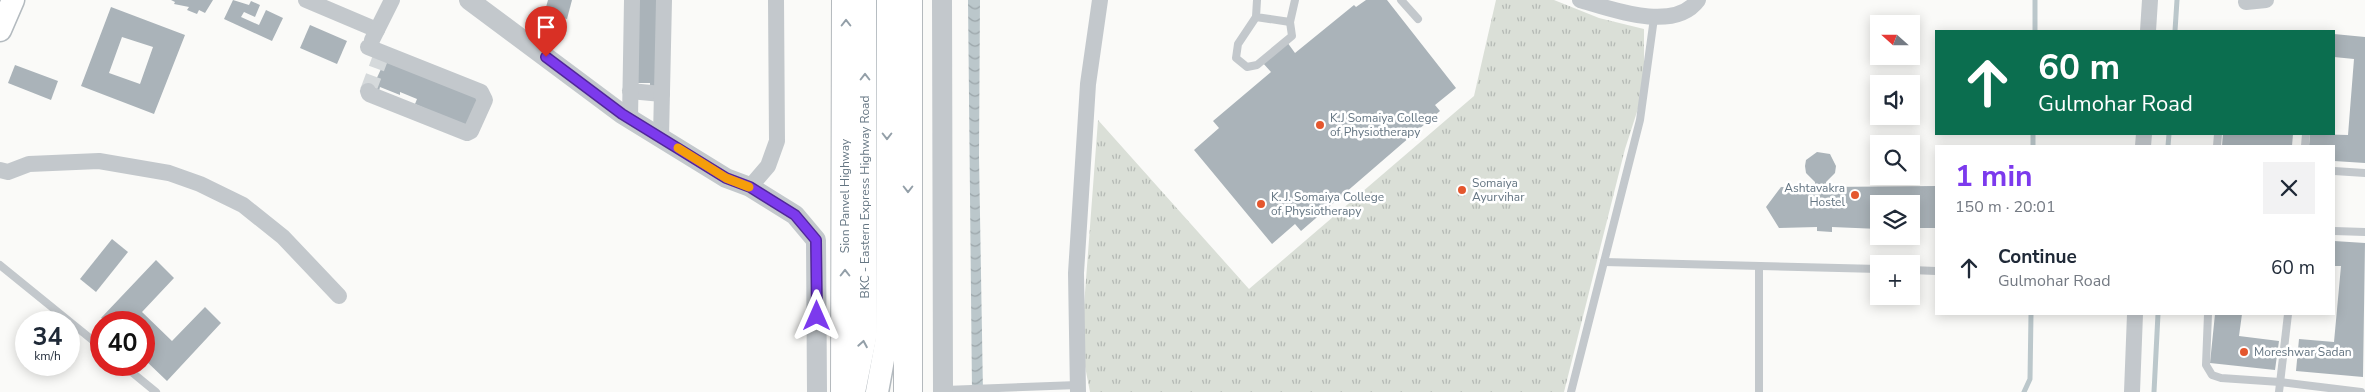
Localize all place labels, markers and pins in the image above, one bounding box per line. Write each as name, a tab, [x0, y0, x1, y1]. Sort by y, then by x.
pin	[525, 6, 567, 57]
place label: K.J Somaiya College of Physiotherapy	[1330, 110, 1438, 140]
marker: K.J Somaiya College of Physiotherapy	[1314, 119, 1326, 131]
place label: Somaiya Ayurvihar	[1472, 175, 1525, 205]
place label: Ashtavakra Hostel	[1784, 180, 1845, 210]
marker: Somaiya Ayurvihar	[1456, 184, 1468, 196]
place label: K. J. Somaiya College of Physiotherapy	[1271, 189, 1384, 219]
marker: Ashtavakra Hostel	[1849, 189, 1861, 201]
marker: K. J. Somaiya College of Physiotherapy	[1255, 198, 1267, 210]
place label: Moreshwar Sadan	[2254, 344, 2352, 360]
marker: Moreshwar Sadan	[2238, 346, 2250, 358]

